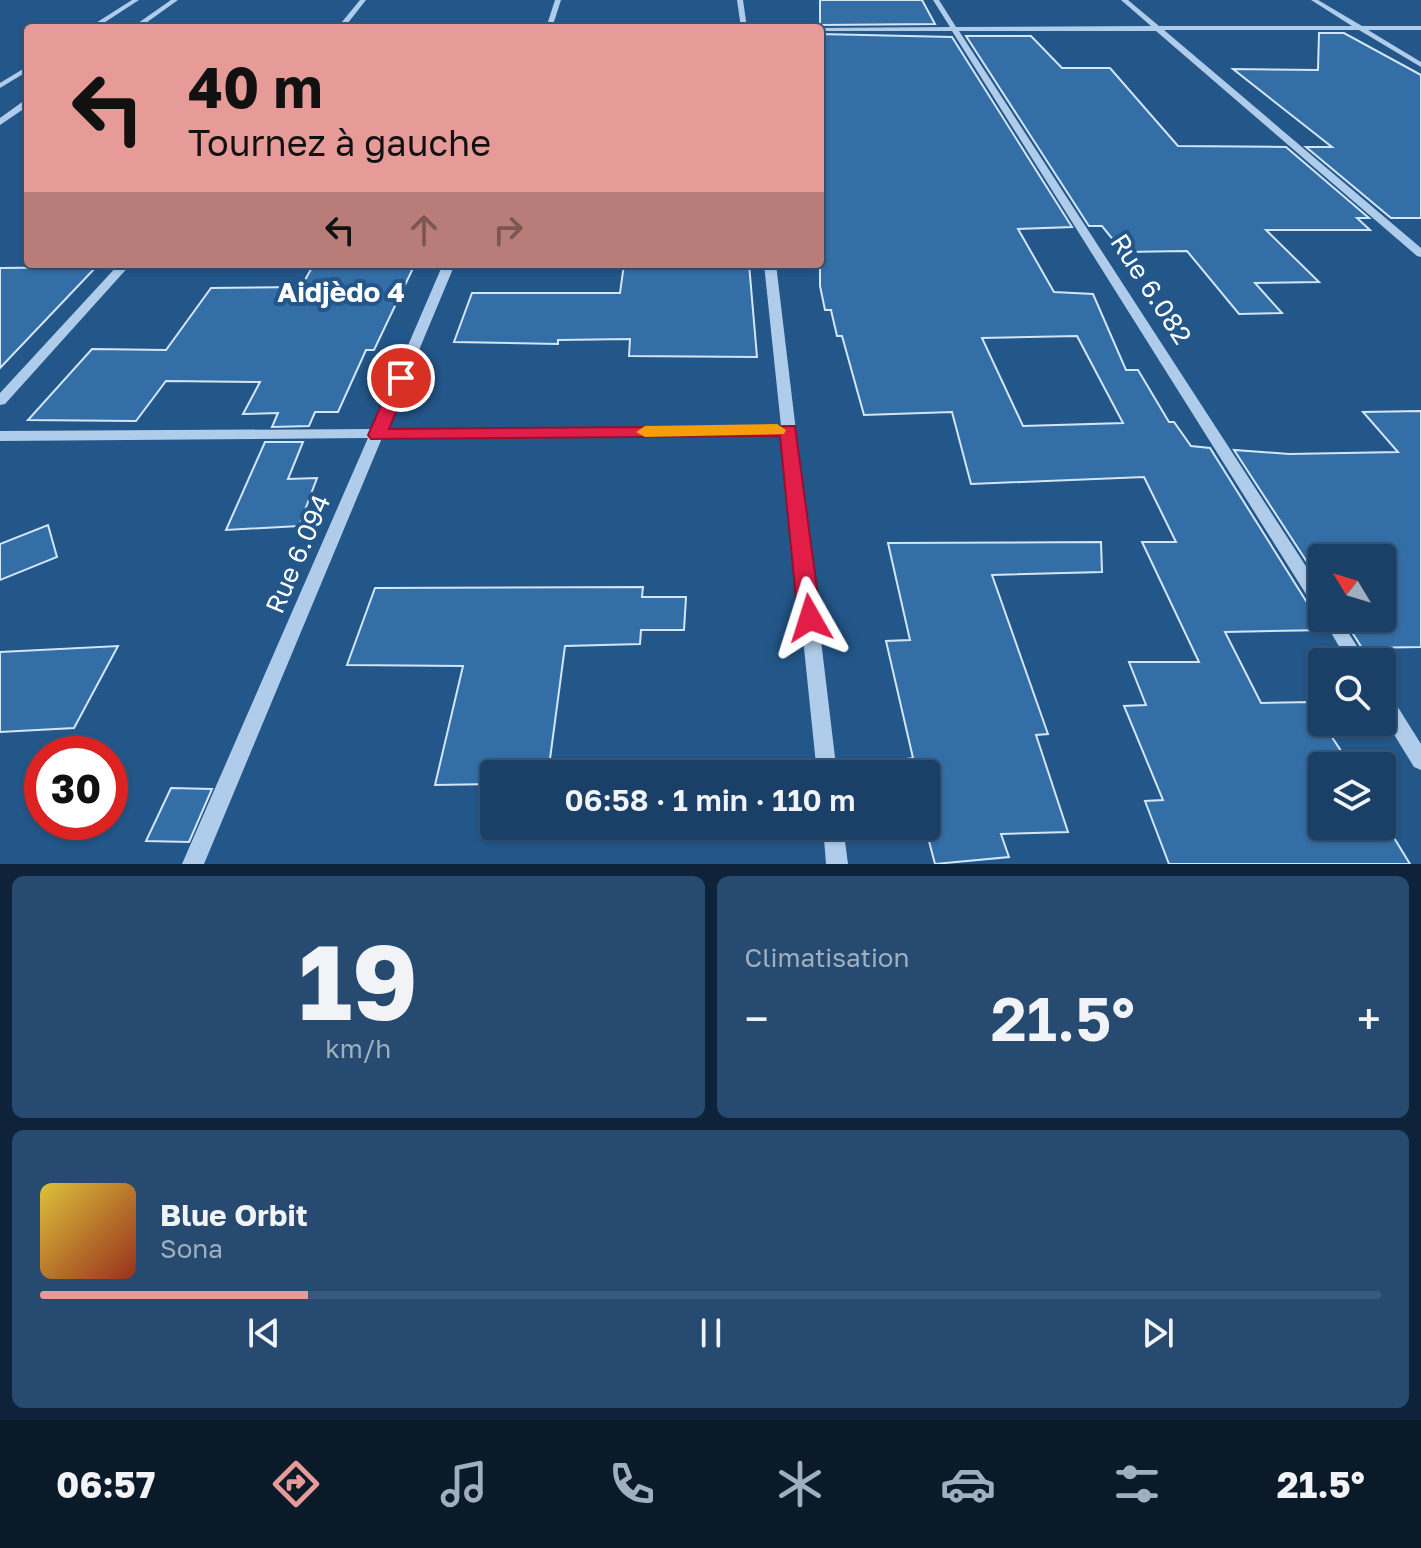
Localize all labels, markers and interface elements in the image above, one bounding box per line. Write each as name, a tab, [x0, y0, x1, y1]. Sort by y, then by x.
text: 40 m	[188, 53, 322, 120]
icon: left	[56, 56, 160, 160]
text: Tournez à gauche	[188, 121, 491, 164]
icon: left	[318, 208, 362, 252]
icon: ahead	[402, 208, 446, 252]
icon: right	[486, 208, 530, 252]
street label: Rue 6.082	[1104, 228, 1198, 350]
district label: Aidjèdo 4	[277, 275, 405, 308]
pin	[367, 344, 435, 412]
icon: arrive	[379, 356, 423, 400]
street label: Rue 6.094	[259, 490, 336, 618]
north arrow	[1308, 544, 1396, 632]
map controls	[1308, 544, 1396, 840]
position arrow	[768, 576, 852, 660]
button: search	[1308, 648, 1396, 736]
speed limit sign: 30	[24, 736, 128, 840]
button: layers	[1308, 752, 1396, 840]
text: 06:58 · 1 min · 110 m	[565, 782, 855, 818]
text: 19	[298, 918, 418, 1043]
text: Climatisation	[745, 942, 909, 973]
text: 21.5°	[991, 982, 1135, 1054]
text: −	[745, 992, 769, 1045]
text: +	[1357, 992, 1381, 1045]
text: km/h	[325, 1033, 391, 1064]
text: Blue Orbit	[160, 1197, 308, 1233]
text: Sona	[160, 1233, 223, 1264]
icon: previous	[242, 1311, 286, 1355]
icon: pause	[689, 1311, 733, 1355]
icon: next	[1136, 1311, 1180, 1355]
icon: directions	[268, 1456, 324, 1512]
icon: music	[436, 1456, 492, 1512]
icon: phone	[604, 1456, 660, 1512]
icon: climate	[772, 1456, 828, 1512]
icon: car	[940, 1456, 996, 1512]
icon: filters	[1109, 1456, 1165, 1512]
text: 06:57	[56, 1463, 155, 1506]
text: 21.5°	[1277, 1463, 1365, 1506]

